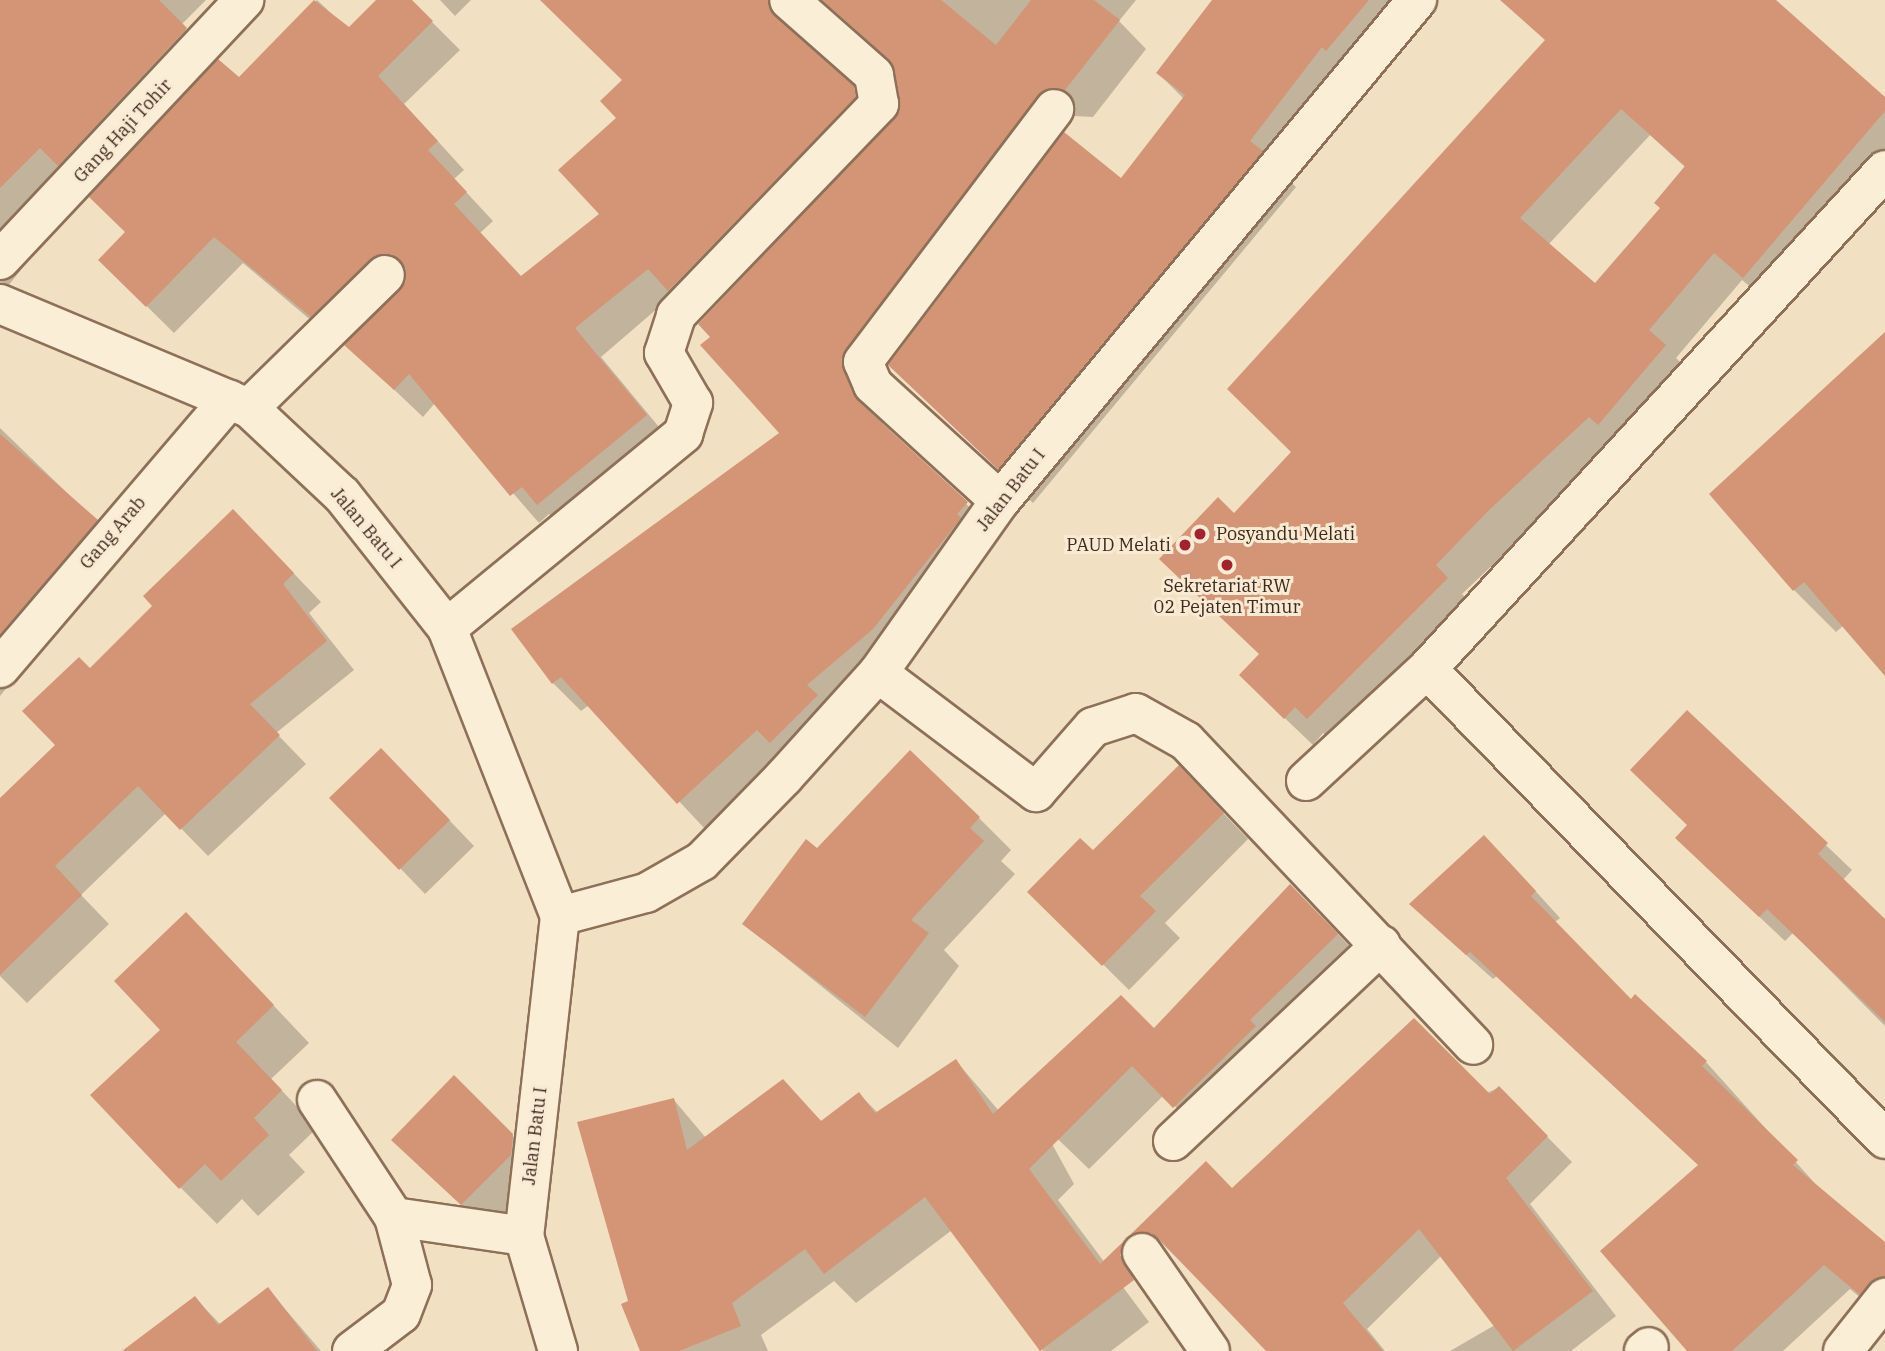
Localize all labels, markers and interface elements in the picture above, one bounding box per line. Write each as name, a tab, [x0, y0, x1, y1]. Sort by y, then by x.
street label: Gang Haji Tohir	[70, 75, 176, 187]
street label: Jalan Batu I	[972, 445, 1050, 535]
street label: Jalan Batu I	[326, 483, 406, 573]
street label: Gang Arab	[76, 492, 150, 574]
place label: Posyandu Melati	[1216, 523, 1355, 545]
marker: Posyandu Melati	[1190, 524, 1210, 544]
place label: PAUD Melati	[1066, 534, 1171, 556]
marker: PAUD Melati	[1177, 537, 1193, 553]
marker: Sekretariat RW 02 Pejaten Timur	[1219, 557, 1235, 573]
place label: Sekretariat RW 02 Pejaten Timur	[1154, 576, 1300, 618]
street label: Jalan Batu I	[518, 1086, 552, 1186]

